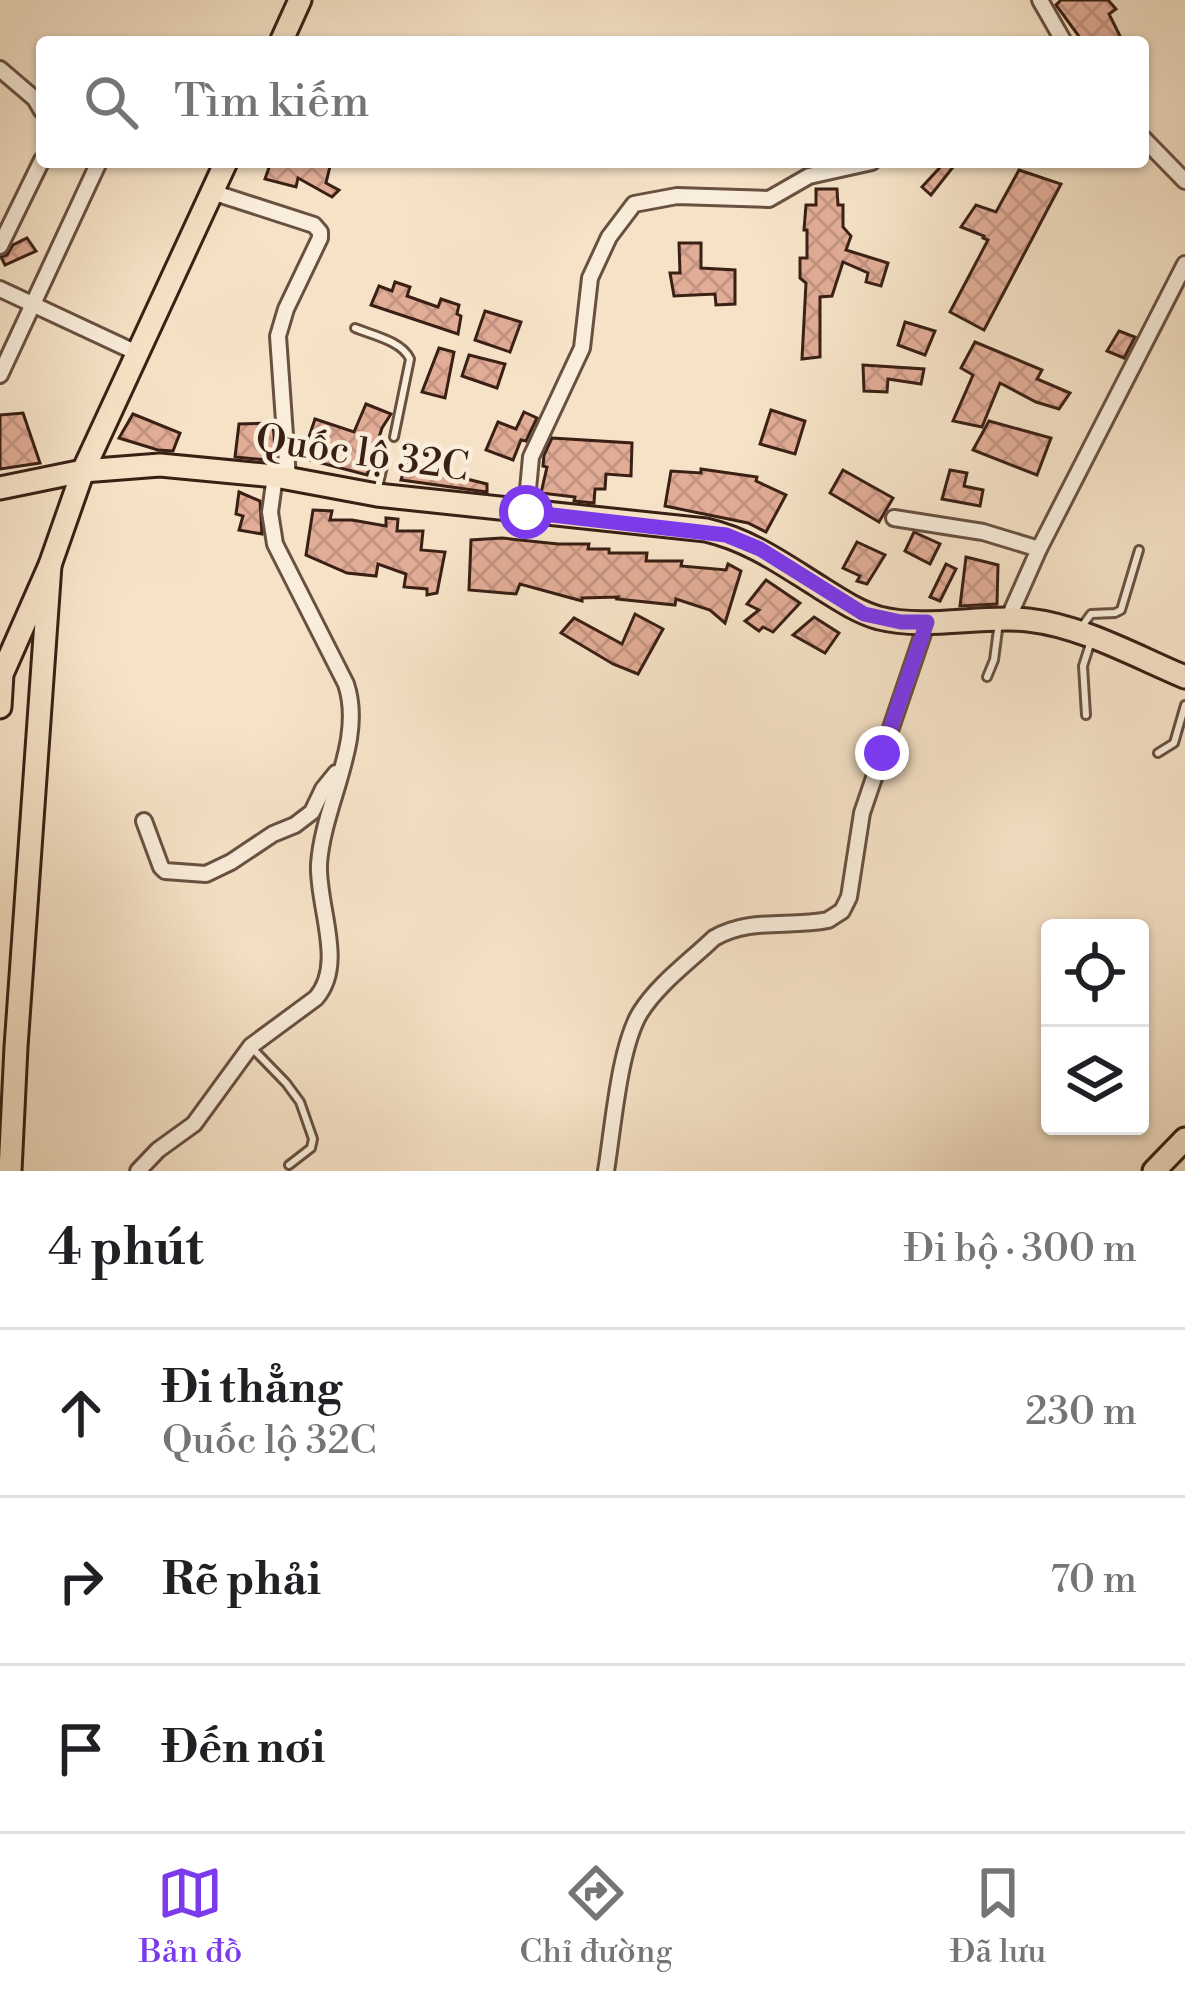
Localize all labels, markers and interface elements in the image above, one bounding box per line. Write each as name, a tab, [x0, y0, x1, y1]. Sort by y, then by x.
search box	[36, 36, 1149, 168]
icon: search	[78, 69, 144, 135]
text: Tìm kiếm	[174, 74, 369, 131]
street label: Quốc lộ 32C	[252, 415, 472, 493]
route start	[499, 485, 553, 539]
route end	[855, 726, 909, 780]
map controls	[1041, 919, 1149, 1135]
button: locate	[1041, 919, 1149, 1027]
button: layers	[1041, 1027, 1149, 1135]
text: 4 phút	[48, 1217, 204, 1281]
text: Đi bộ · 300 m	[904, 1225, 1137, 1274]
text: Đi thẳng	[162, 1360, 342, 1417]
icon: ahead	[48, 1380, 114, 1446]
text: 230 m	[1025, 1388, 1137, 1437]
text: Quốc lộ 32C	[162, 1417, 376, 1466]
icon: right	[48, 1548, 114, 1614]
text: Rẽ phải	[162, 1552, 321, 1609]
text: 70 m	[1050, 1556, 1137, 1605]
icon: arrive	[48, 1716, 114, 1782]
text: Đến nơi	[162, 1720, 325, 1777]
tab: Bản đồ	[139, 1860, 242, 1973]
tab: Chỉ đường	[520, 1860, 672, 1973]
tab: Đã lưu	[950, 1860, 1046, 1973]

